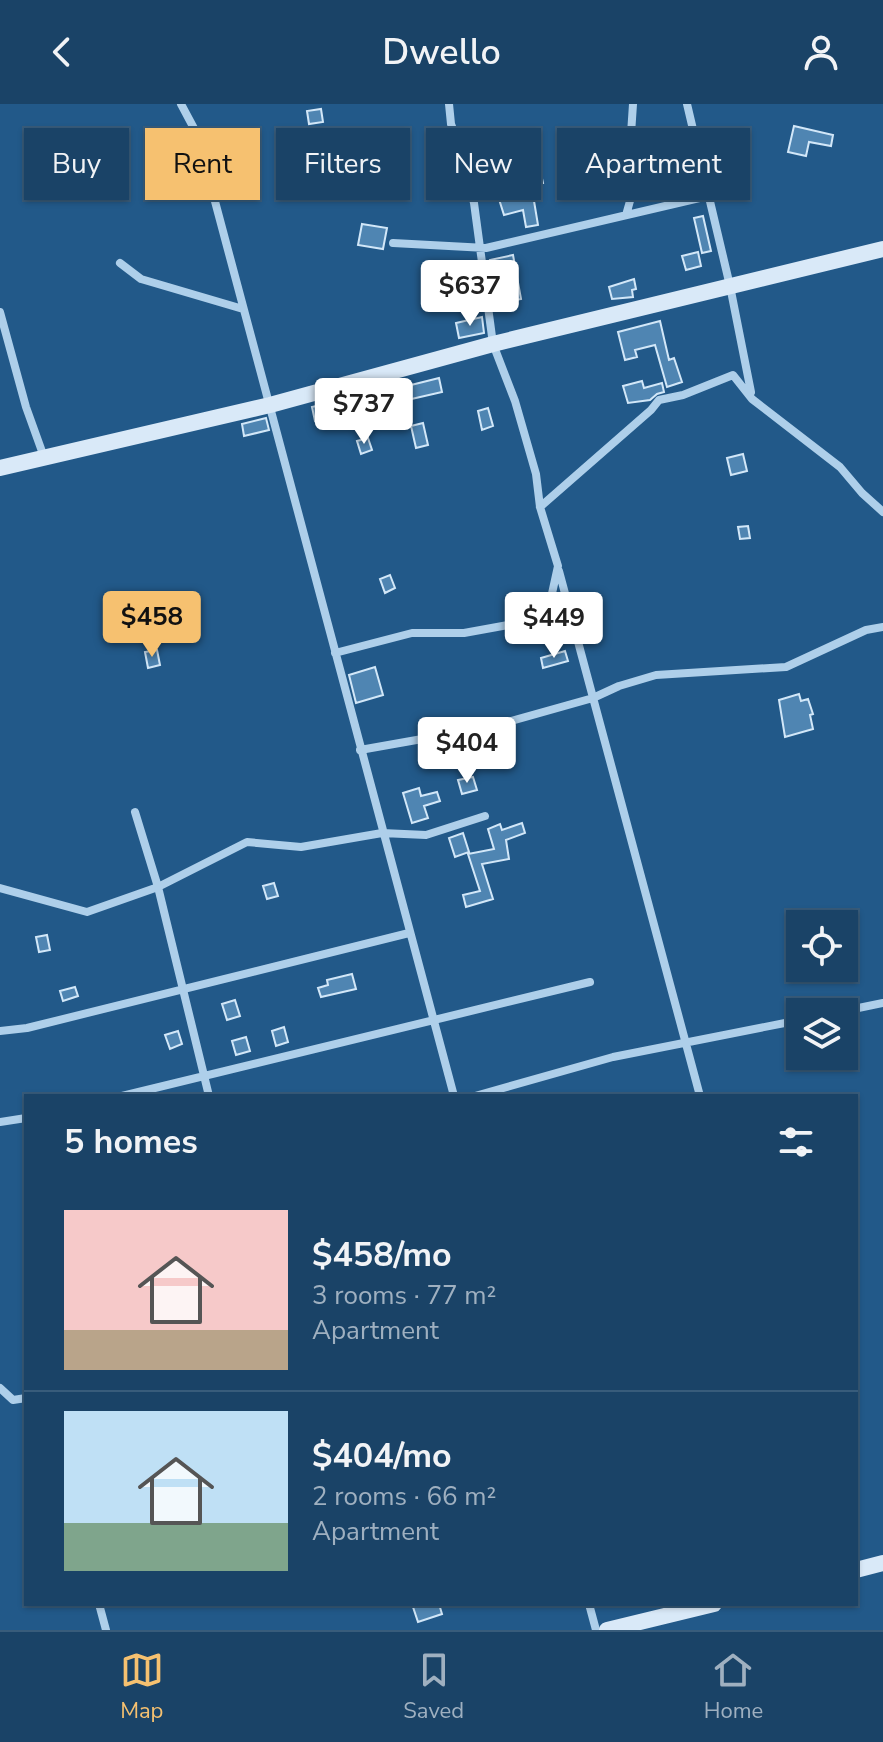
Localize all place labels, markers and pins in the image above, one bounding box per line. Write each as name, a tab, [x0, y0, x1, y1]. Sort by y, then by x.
pin: $637	[423, 260, 517, 328]
pin: $737	[317, 378, 411, 446]
pin: $458	[105, 591, 199, 659]
pin: $449	[507, 592, 601, 660]
pin: $404	[420, 717, 514, 785]

